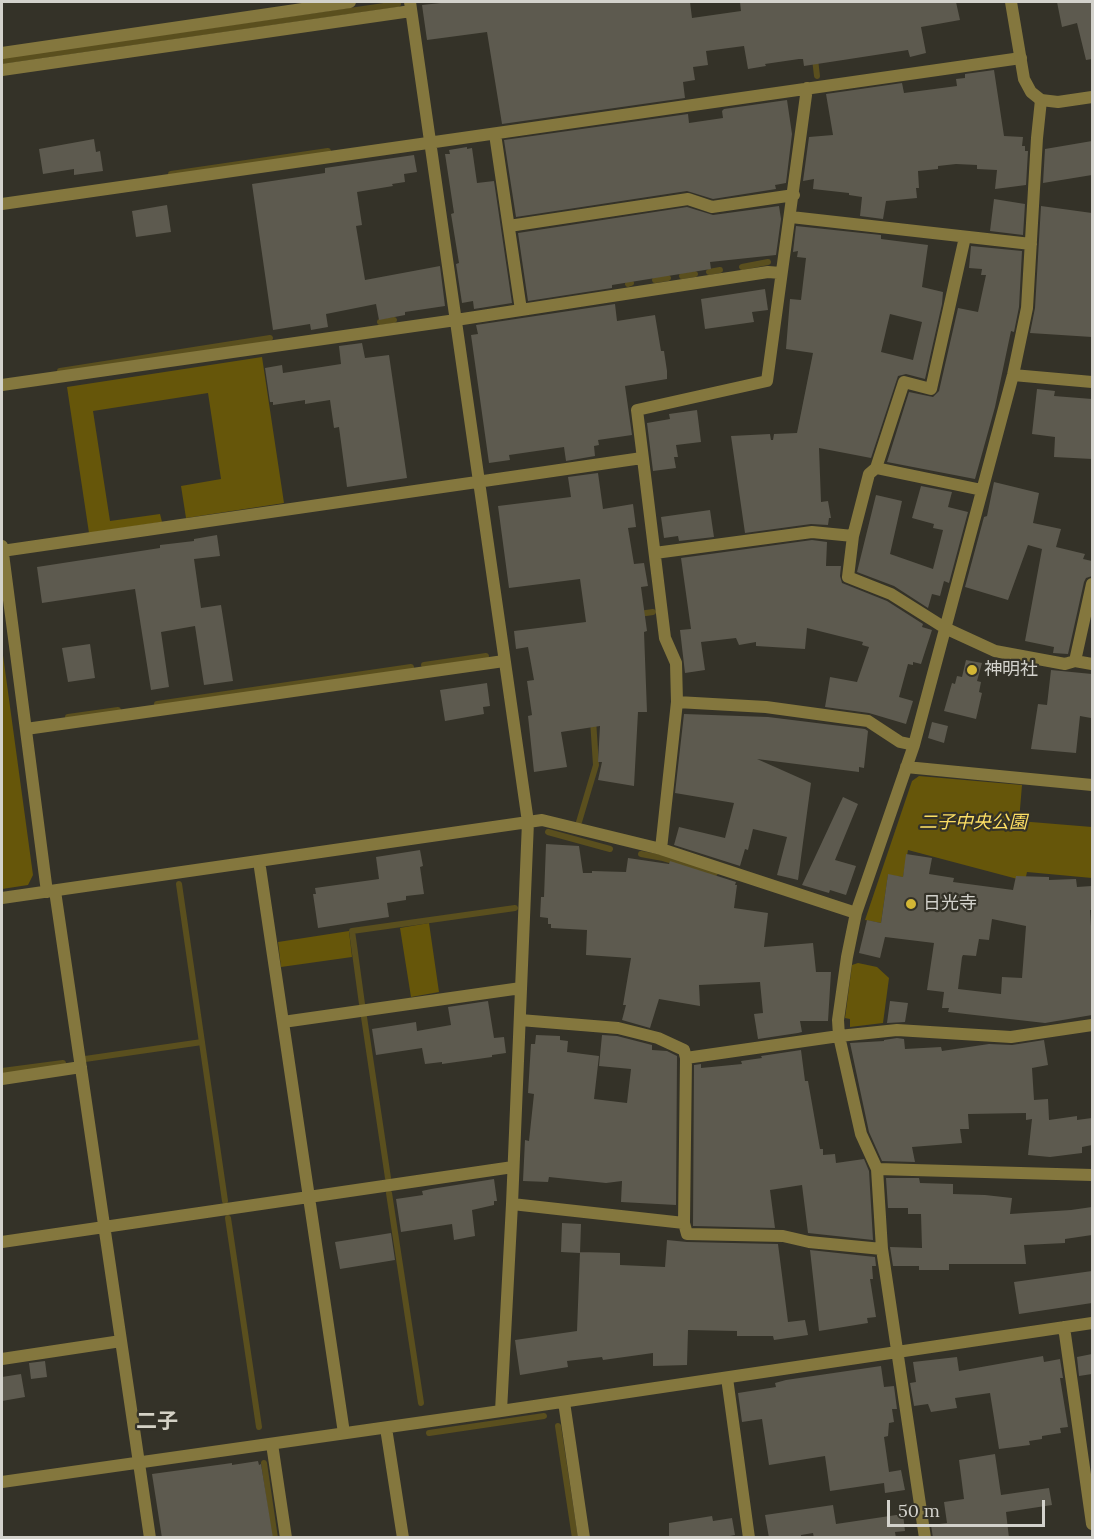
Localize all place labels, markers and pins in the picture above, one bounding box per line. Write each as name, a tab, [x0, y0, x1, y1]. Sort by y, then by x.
place label: 神明社	[984, 659, 1038, 681]
marker: 神明社	[965, 663, 979, 677]
place label: 日光寺	[923, 893, 977, 915]
marker: 日光寺	[904, 897, 918, 911]

